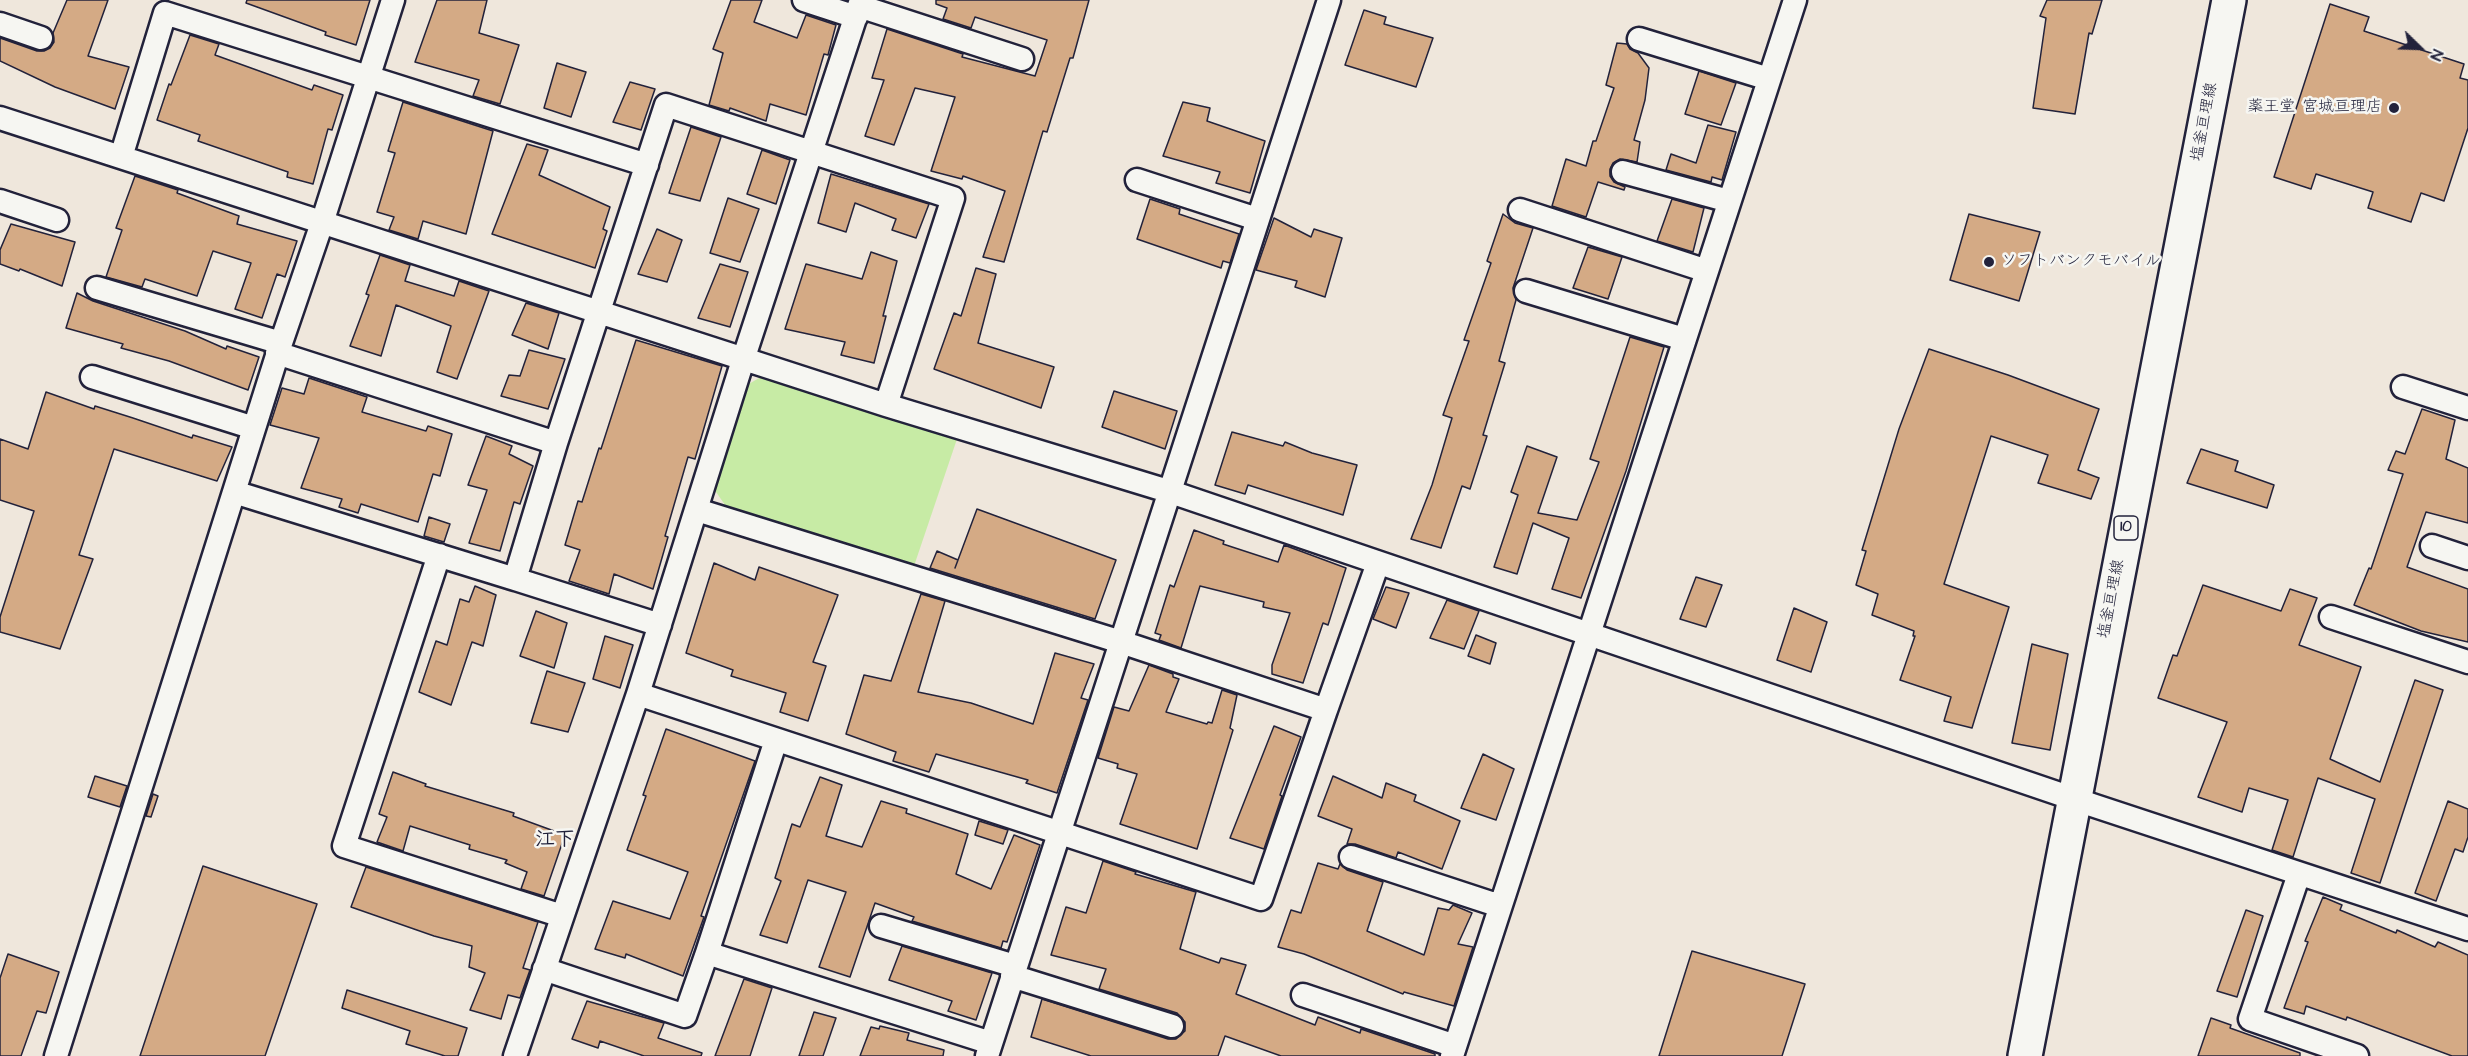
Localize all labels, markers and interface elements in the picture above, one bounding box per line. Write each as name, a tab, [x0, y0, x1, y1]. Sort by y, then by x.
north arrow	[2390, 18, 2450, 78]
text: N	[2424, 46, 2449, 64]
street label: 塩釜亘理線	[2188, 81, 2222, 163]
place label: 薬王堂 宮城亘理店	[2248, 98, 2382, 118]
marker: 薬王堂 宮城亘理店	[2387, 101, 2401, 115]
place label: ソフトバンクモバイル	[2001, 252, 2161, 272]
marker: ソフトバンクモバイル	[1982, 255, 1996, 269]
road number: 10	[2114, 516, 2138, 540]
street label: 塩釜亘理線	[2095, 558, 2129, 640]
district label: 江下	[535, 829, 575, 853]

